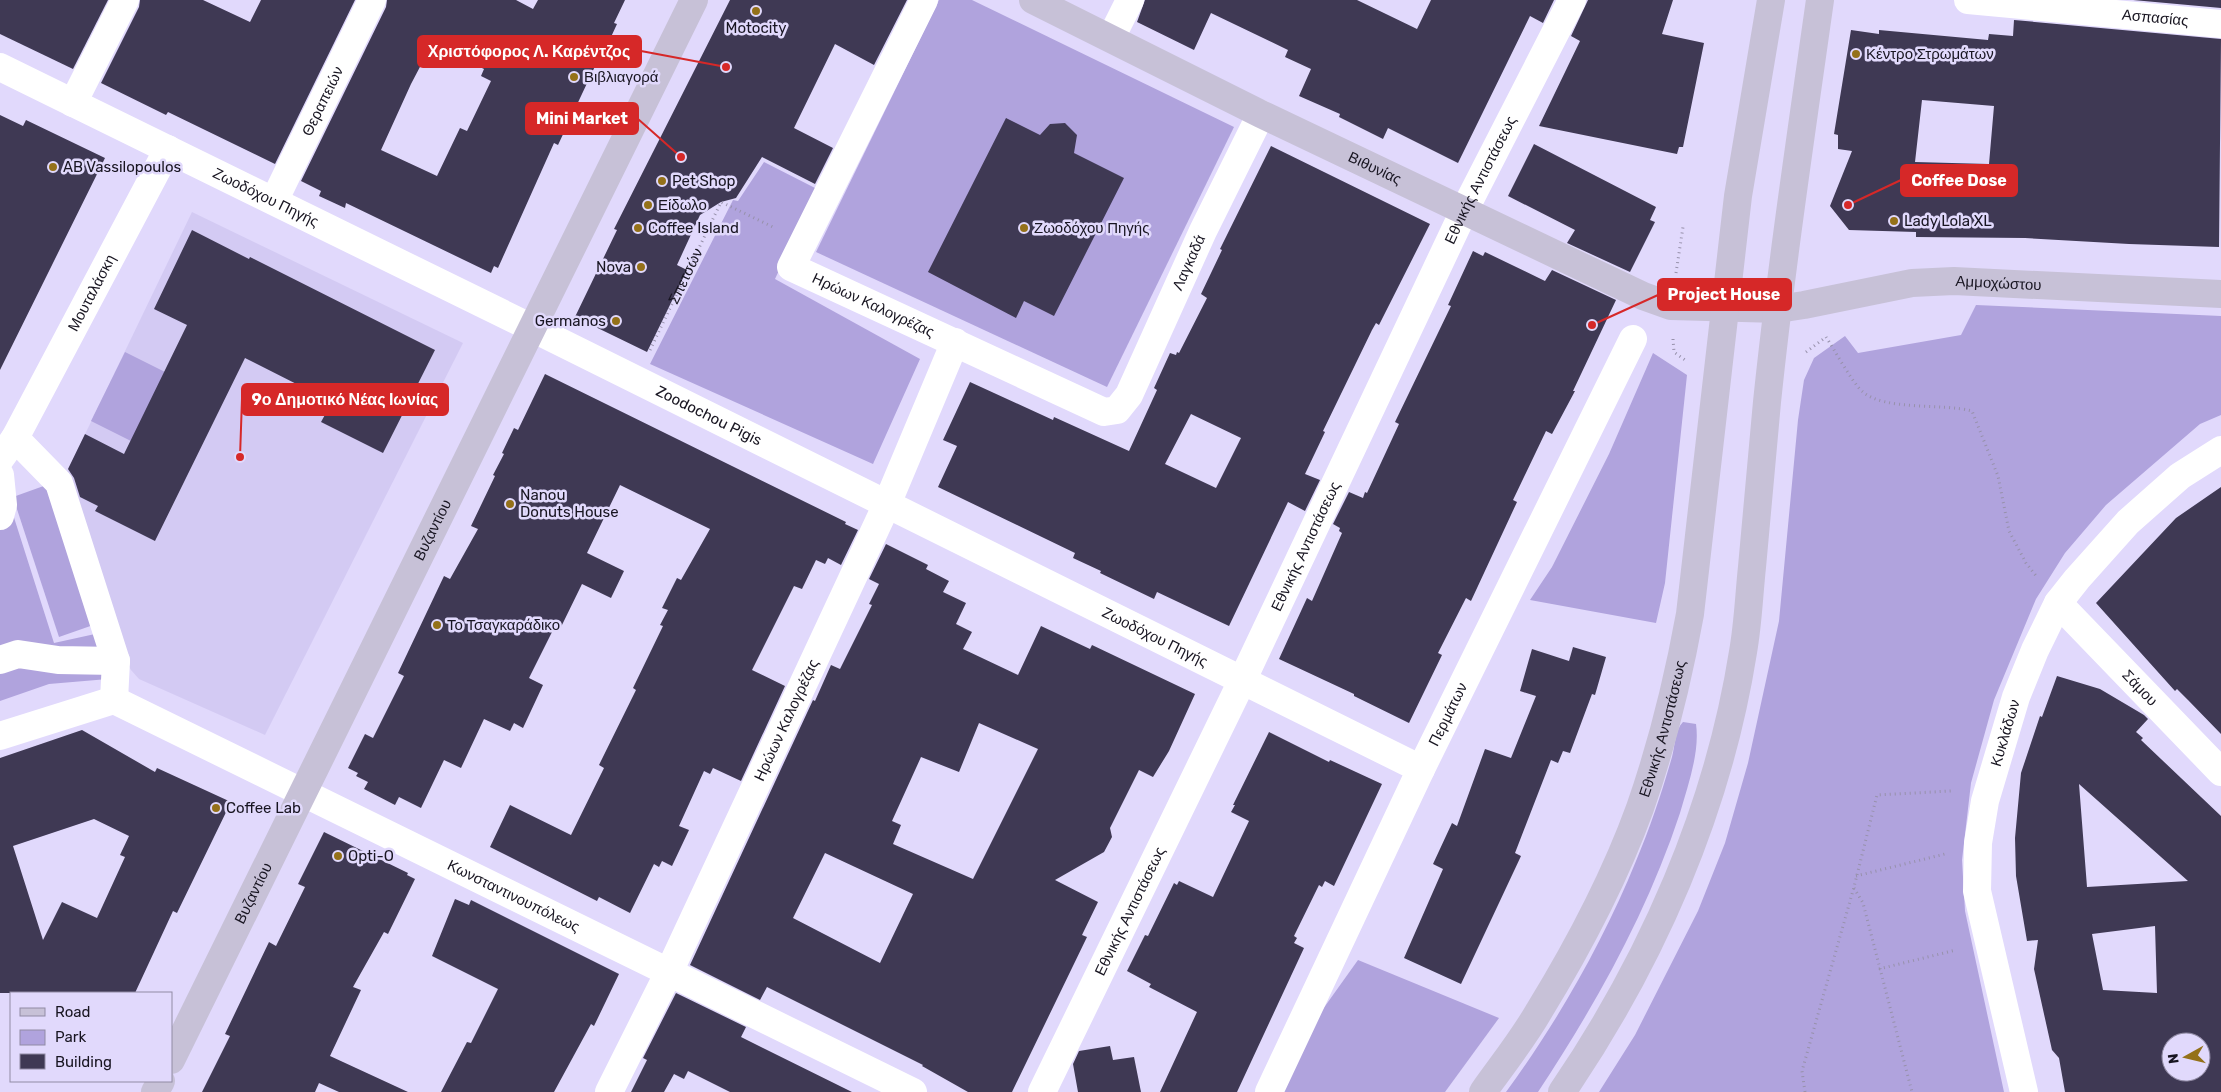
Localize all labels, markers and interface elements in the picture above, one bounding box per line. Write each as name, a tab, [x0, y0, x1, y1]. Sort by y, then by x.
marker: Motocity	[750, 5, 762, 17]
street label: Ασπασίας	[2121, 6, 2189, 30]
place label: Motocity	[726, 19, 786, 37]
callout: Χριστόφορος Λ. Καρέντζος	[418, 36, 641, 67]
text: Χριστόφορος Λ. Καρέντζος	[428, 42, 630, 61]
place label: Κέντρο Στρωμάτων	[1866, 45, 1994, 63]
marker: Κέντρο Στρωμάτων	[1850, 48, 1862, 60]
street label: Θεραπειών	[298, 63, 347, 139]
place label: Βιβλιαγορά	[584, 68, 659, 86]
marker: Βιβλιαγορά	[568, 71, 580, 83]
callout: Mini Market	[526, 103, 638, 134]
text: Mini Market	[536, 109, 629, 128]
street label: Εθνικής Αντιστάσεως	[1441, 113, 1520, 247]
street label: Βιθυνίας	[1345, 148, 1404, 189]
place label: AB Vassilopoulos	[63, 158, 182, 176]
marker: AB Vassilopoulos	[47, 161, 59, 173]
street label: Ζωοδόχου Πηγής	[210, 164, 322, 231]
callout: Coffee Dose	[1901, 165, 2017, 196]
text: Coffee Dose	[1911, 171, 2007, 190]
place label: Pet Shop	[672, 172, 735, 190]
marker: Pet Shop	[656, 175, 668, 187]
place label: Είδωλο	[658, 196, 707, 214]
marker: Είδωλο	[642, 199, 654, 211]
place label: Lady Lola XL	[1904, 212, 1992, 230]
marker: Lady Lola XL	[1888, 215, 1900, 227]
place label: Coffee Island	[648, 219, 739, 237]
place label: Ζωοδόχου Πηγής	[1034, 219, 1149, 237]
marker: Coffee Island	[632, 222, 644, 234]
marker: Ζωοδόχου Πηγής	[1018, 222, 1030, 234]
street label: Λαγκαδά	[1168, 231, 1209, 293]
street label: Σπετσών	[664, 245, 707, 307]
street label: Μουταλάσκη	[64, 251, 120, 334]
place label: Nova	[596, 258, 631, 276]
marker: Nova	[635, 261, 647, 273]
street label: Ηρώων Καλογρέζας	[809, 269, 937, 341]
street label: Αμμοχώστου	[1955, 272, 2042, 294]
callout: Project House	[1658, 279, 1791, 310]
text: Project House	[1668, 285, 1780, 304]
place label: Germanos	[535, 312, 606, 330]
marker: Germanos	[610, 315, 622, 327]
street label: Zoodochou Pigis	[653, 382, 765, 450]
callout: 9ο Δημοτικό Νέας Ιωνίας	[242, 384, 448, 415]
text: 9ο Δημοτικό Νέας Ιωνίας	[252, 390, 438, 409]
street label: Εθνικής Αντιστάσεως	[1267, 479, 1344, 614]
place label: Nanou Donuts House	[520, 486, 619, 521]
street label: Βυζαντίου	[410, 496, 455, 564]
marker: Nanou Donuts House	[504, 498, 516, 510]
street label: Ζωοδόχου Πηγής	[1099, 603, 1211, 671]
place label: Το Τσαγκαράδικο	[447, 616, 560, 634]
marker: Το Τσαγκαράδικο	[431, 619, 443, 631]
street label: Ηρώων Καλογρέζας	[750, 656, 822, 784]
street label: Εθνικής Αντιστάσεως	[1635, 659, 1690, 800]
street label: Σάμου	[2118, 666, 2161, 710]
street label: Περμάτων	[1425, 680, 1471, 749]
street label: Κυκλάδων	[1987, 697, 2024, 769]
place label: Coffee Lab	[226, 799, 301, 817]
marker: Coffee Lab	[210, 802, 222, 814]
street label: Εθνικής Αντιστάσεως	[1091, 844, 1169, 979]
place label: Opti-O	[348, 847, 394, 865]
marker: Opti-O	[332, 850, 344, 862]
street label: Κωνσταντινουπόλεως	[444, 856, 583, 936]
street label: Βυζαντίου	[231, 860, 276, 927]
legend	[10, 992, 172, 1082]
text: Road	[55, 1003, 91, 1021]
text: Park	[55, 1028, 86, 1046]
north arrow	[2161, 1032, 2211, 1082]
text: Building	[55, 1053, 112, 1071]
text: N	[2165, 1053, 2183, 1065]

